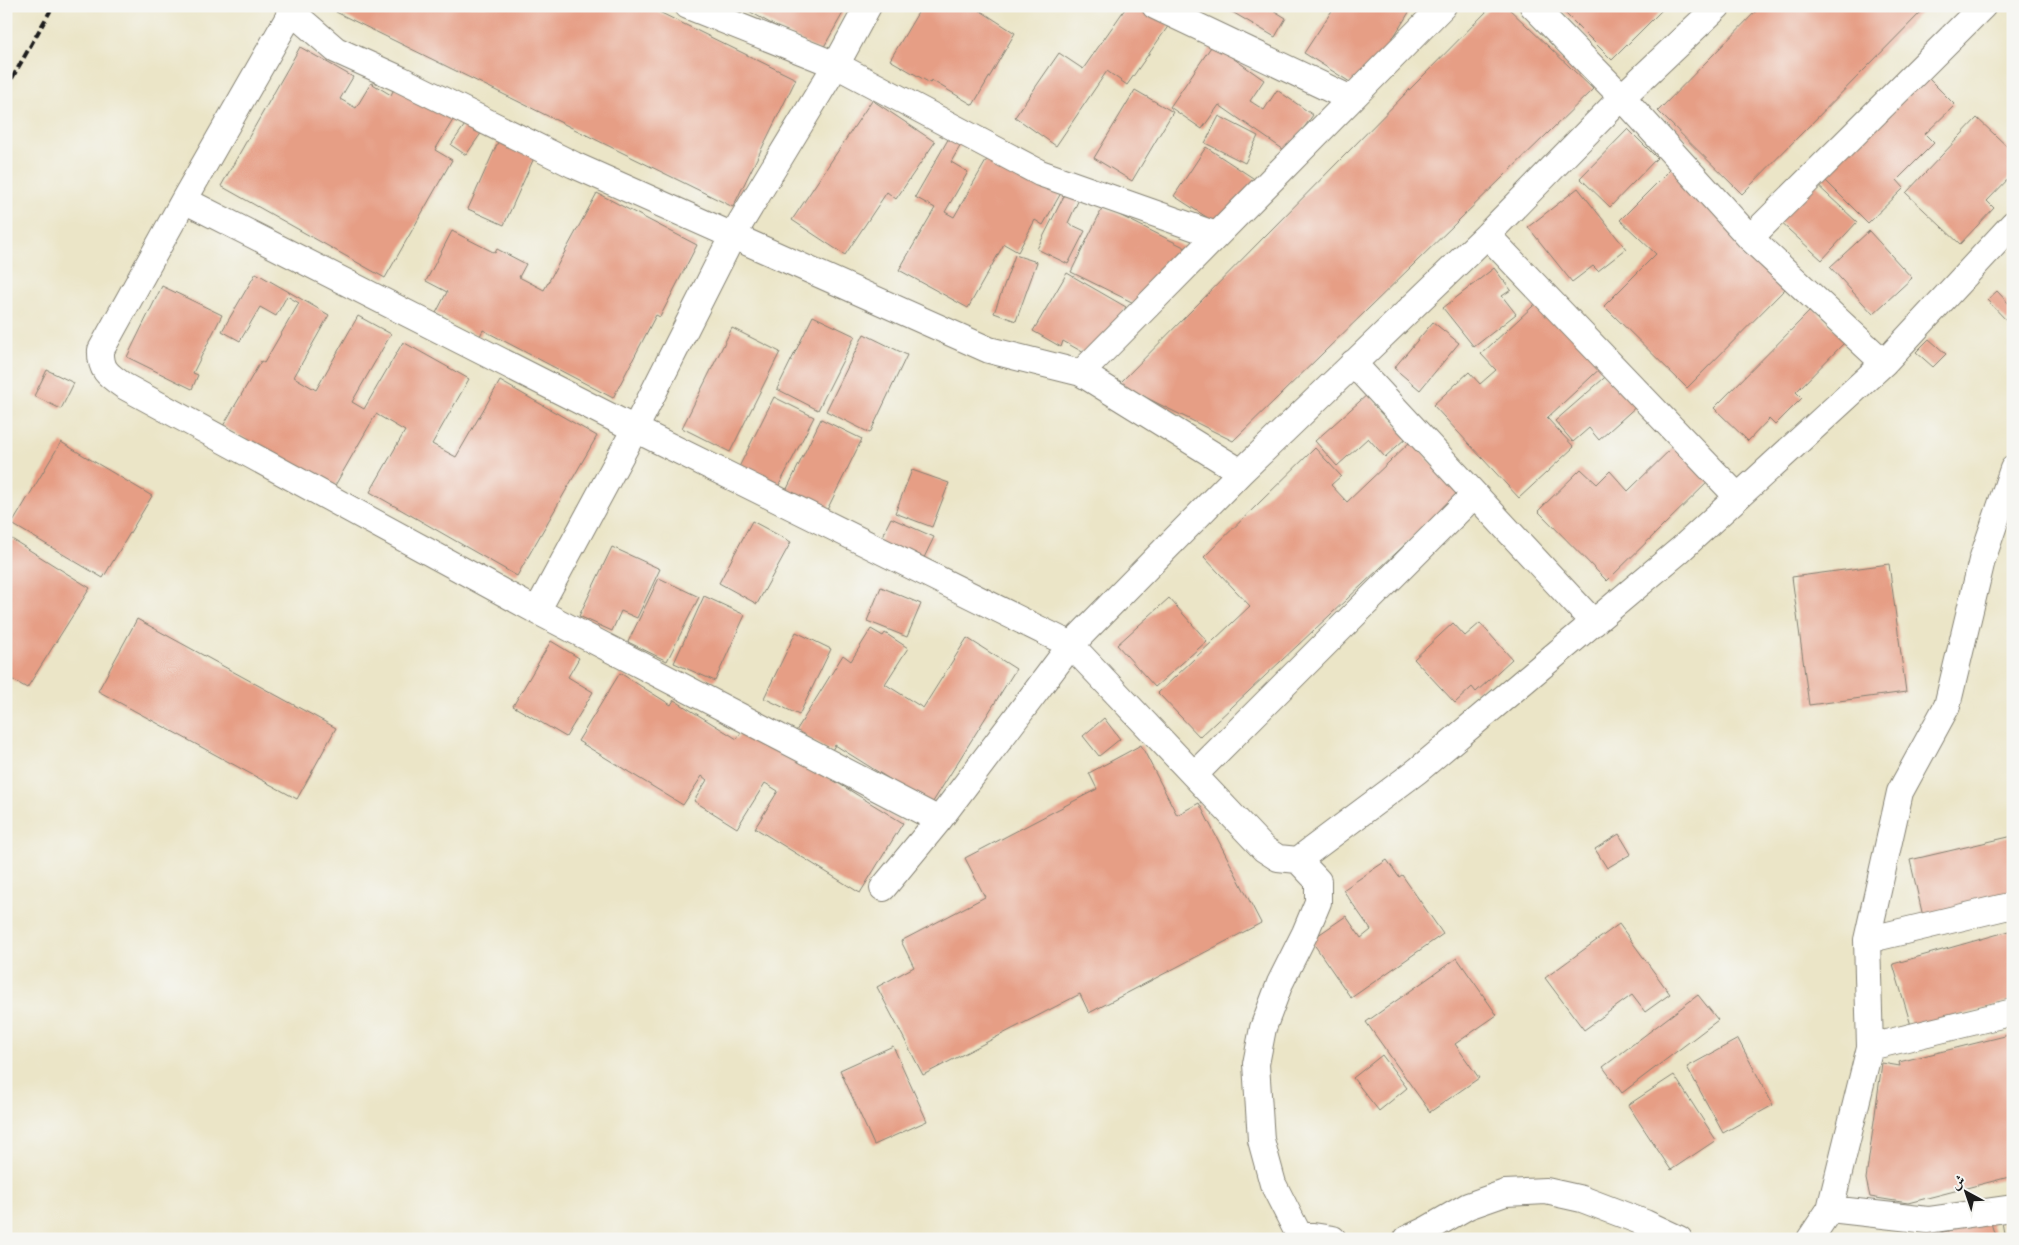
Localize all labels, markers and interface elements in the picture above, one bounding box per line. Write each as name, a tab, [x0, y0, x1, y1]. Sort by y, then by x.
north arrow	[1942, 1168, 1992, 1218]
text: ش	[1947, 1171, 1969, 1193]

